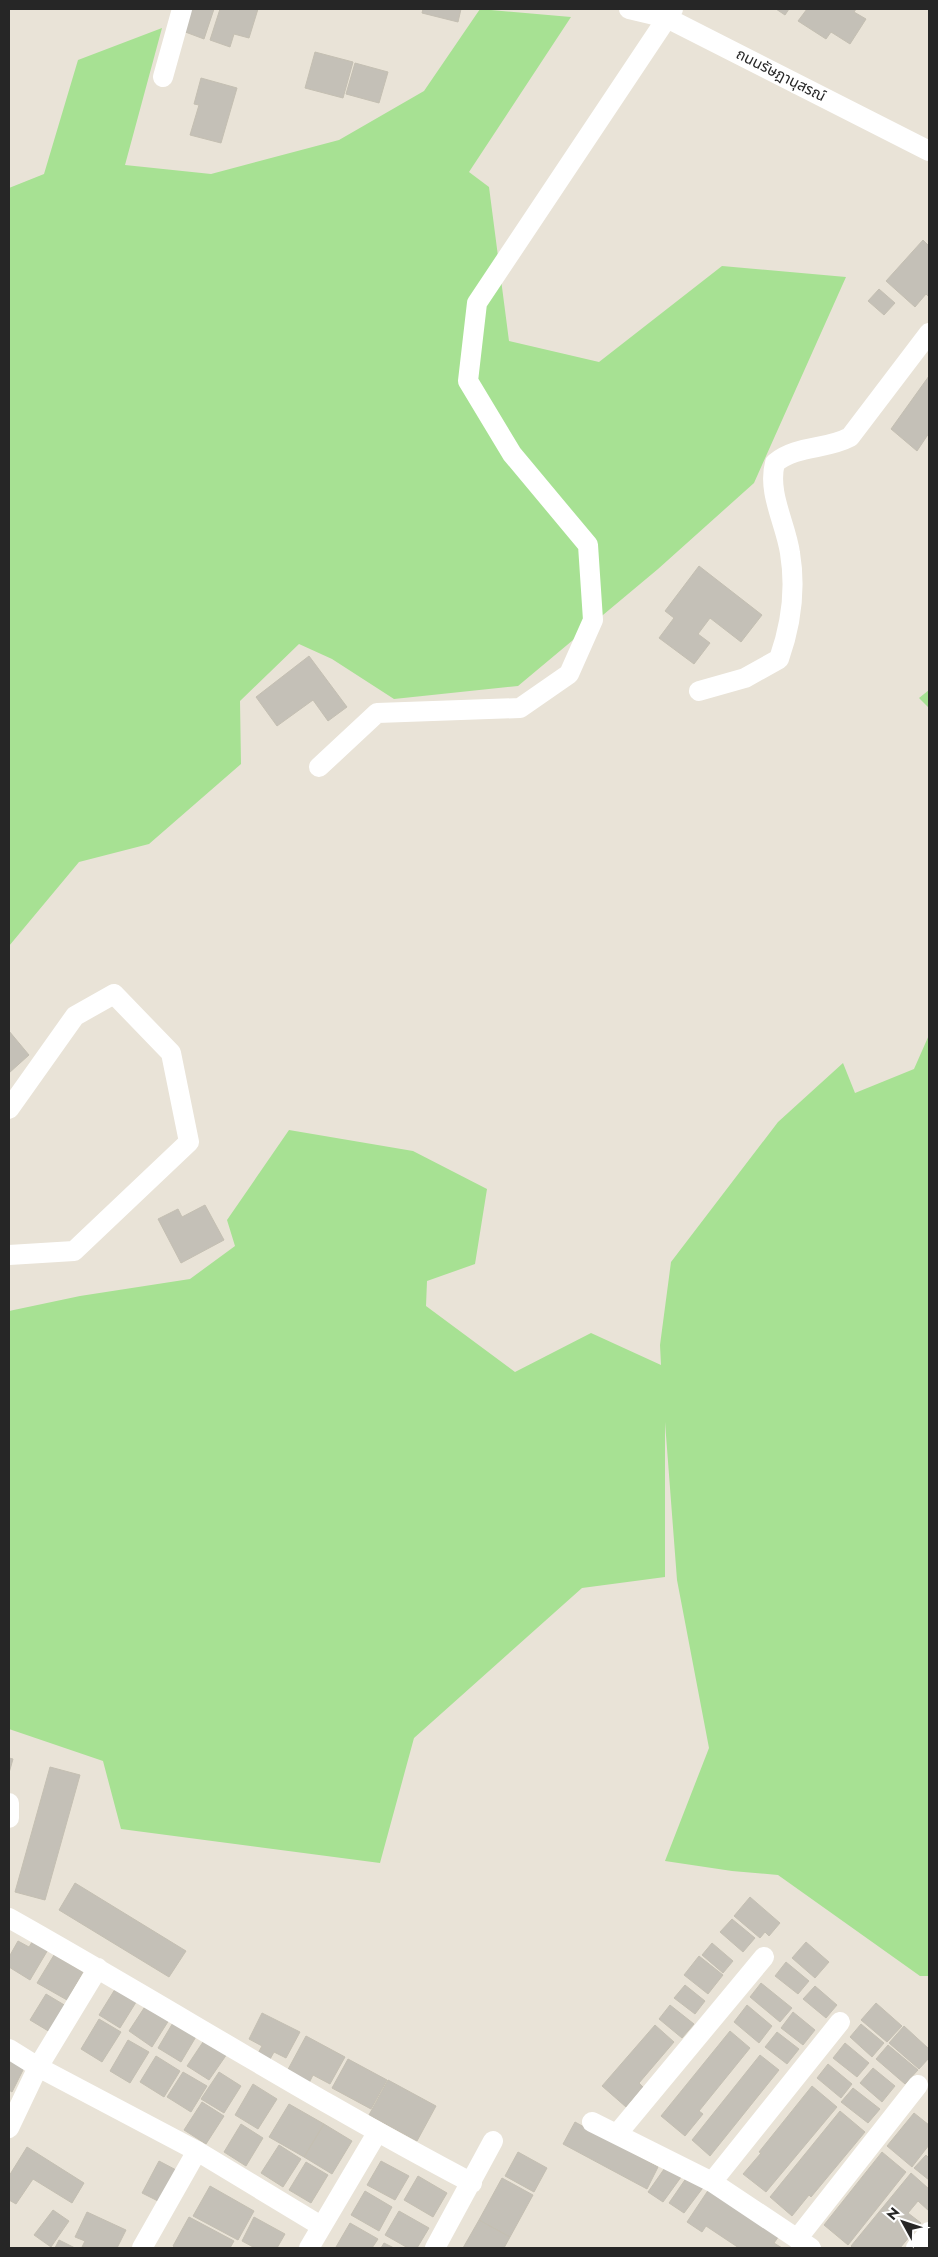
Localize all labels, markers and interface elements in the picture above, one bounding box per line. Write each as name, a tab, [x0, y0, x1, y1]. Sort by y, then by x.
street label: ถนนรัษฎานุสรณ์	[732, 43, 830, 107]
north arrow	[878, 2197, 928, 2247]
text: N	[882, 2203, 904, 2224]

